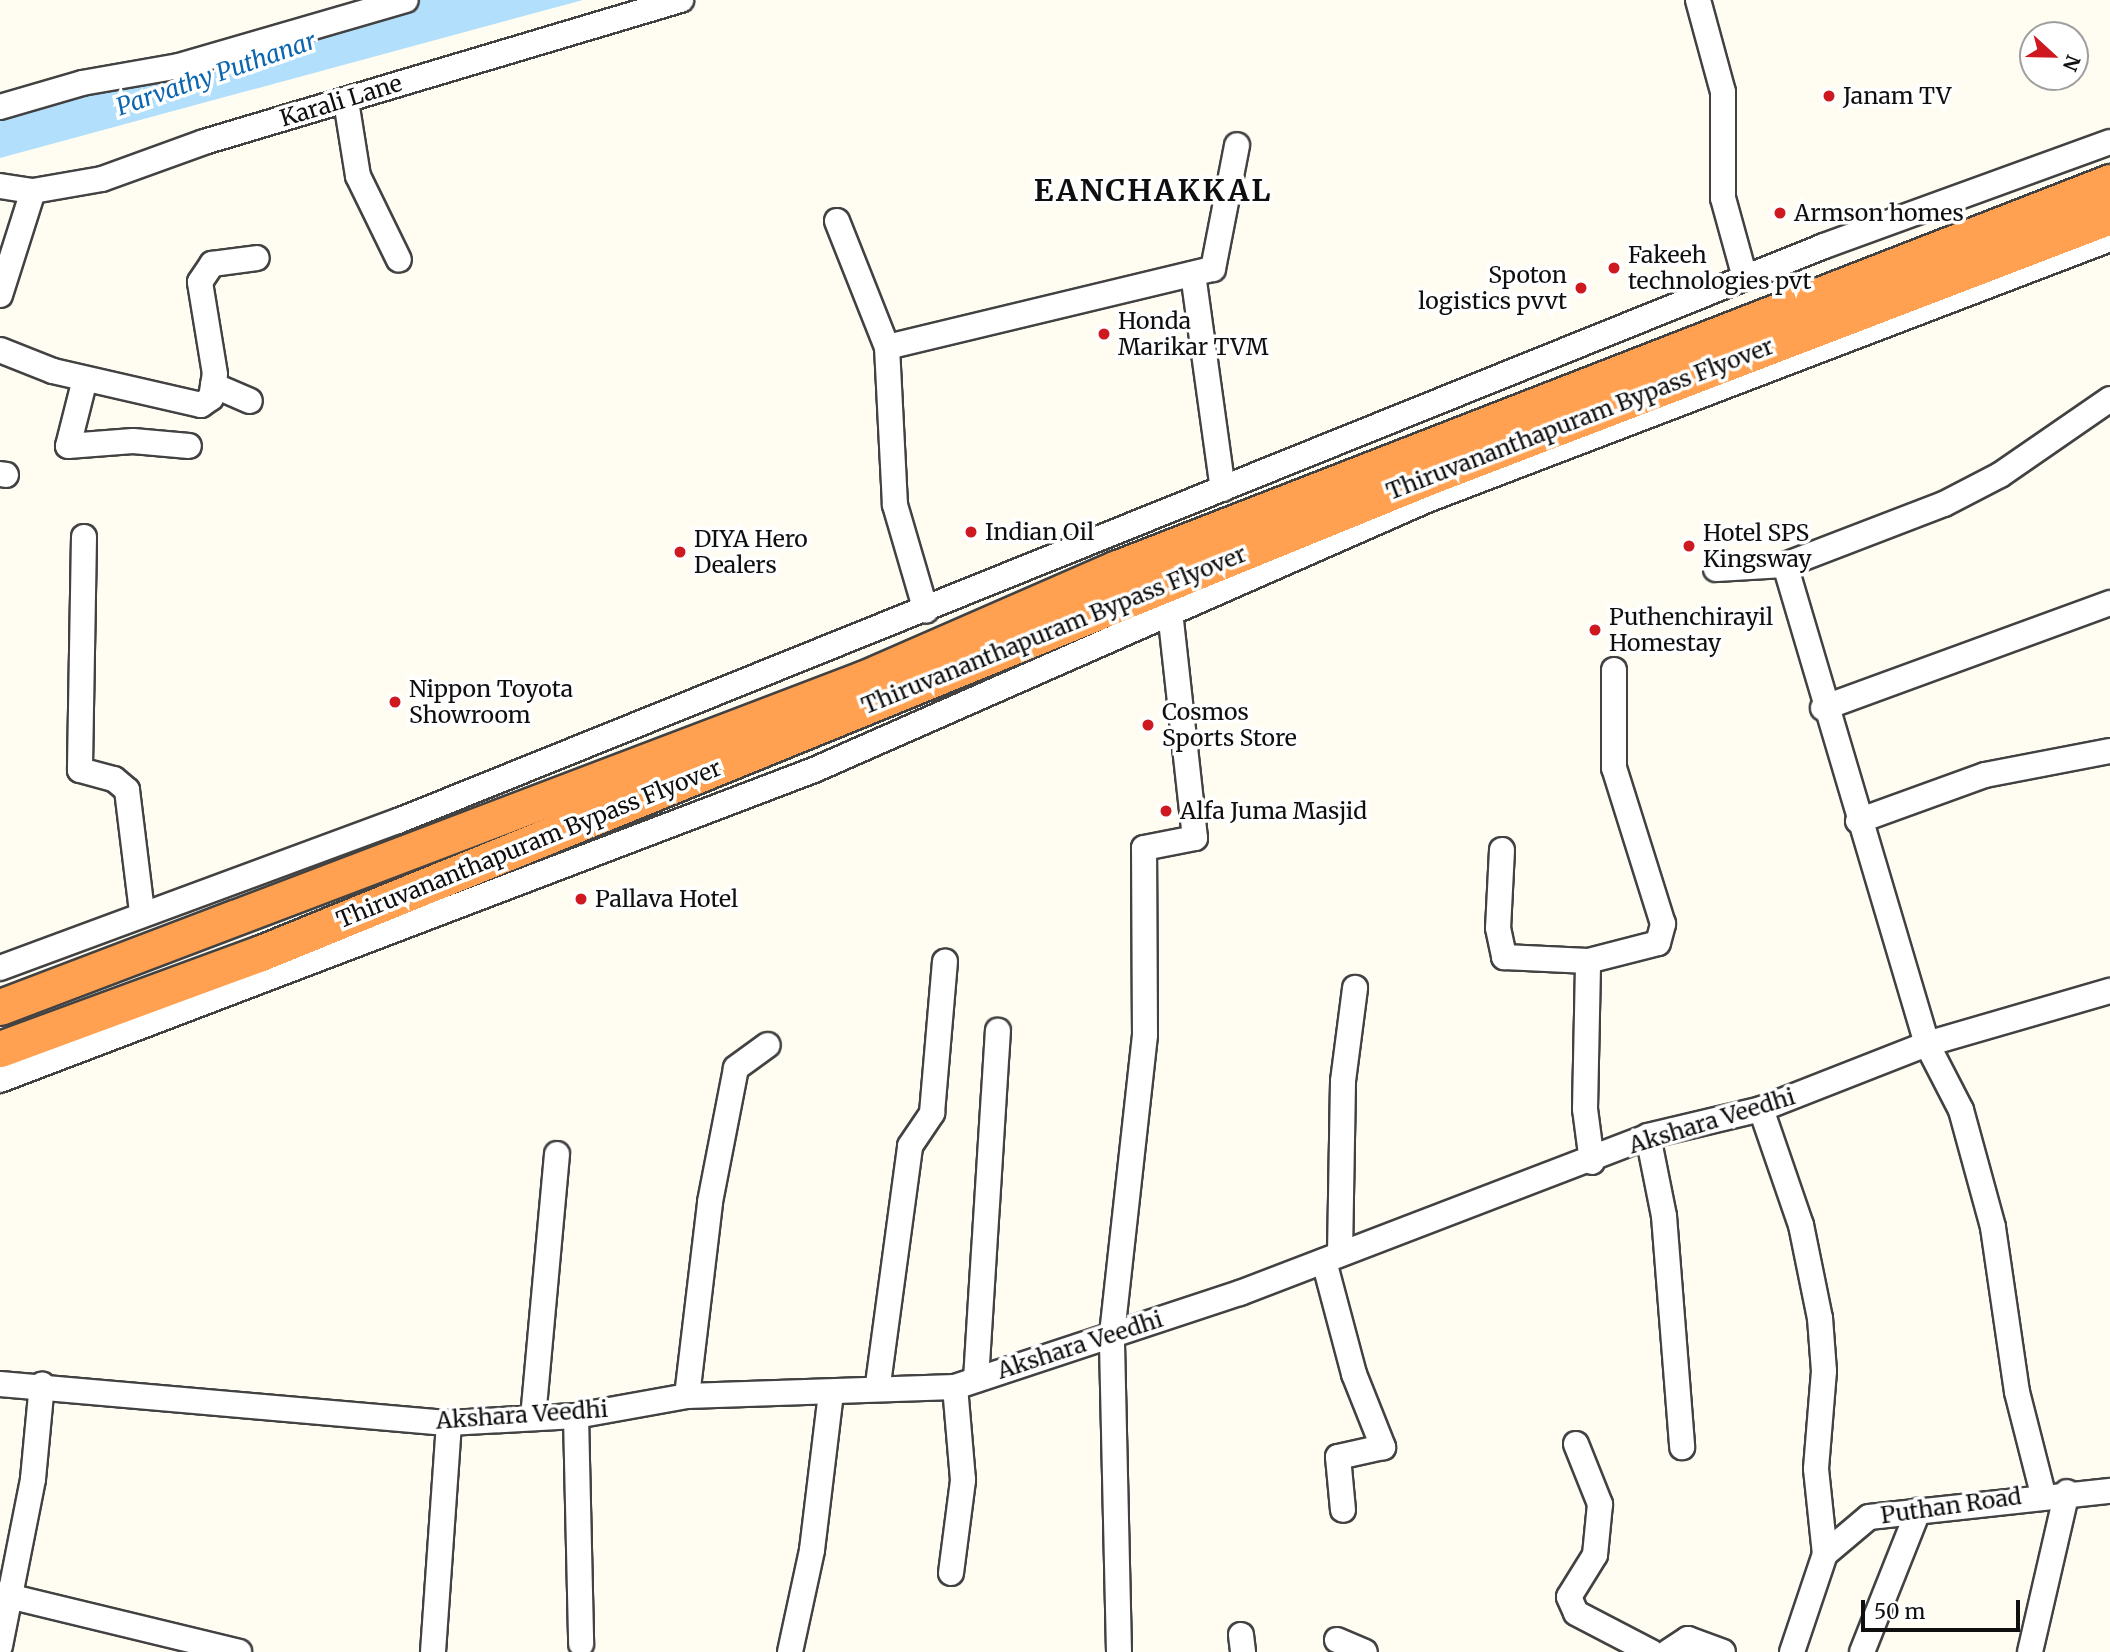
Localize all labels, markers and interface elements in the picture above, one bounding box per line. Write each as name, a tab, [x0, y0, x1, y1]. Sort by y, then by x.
north arrow	[2019, 21, 2089, 91]
water label: Parvathy Puthanar	[112, 26, 320, 122]
text: N	[2058, 52, 2086, 75]
street label: Karali Lane	[277, 69, 405, 133]
place label: Janam TV	[1843, 82, 1951, 110]
marker: Janam TV	[1821, 88, 1837, 104]
district label: EANCHAKKAL	[1035, 172, 1271, 208]
place label: Armson homes	[1794, 199, 1964, 227]
marker: Armson homes	[1772, 205, 1788, 221]
place label: Fakeeh technologies pvt	[1628, 241, 1811, 295]
marker: Fakeeh technologies pvt	[1606, 260, 1622, 276]
place label: Spoton logistics pvvt	[1418, 261, 1567, 315]
marker: Spoton logistics pvvt	[1573, 280, 1589, 296]
place label: Honda Marikar TVM	[1118, 307, 1269, 361]
marker: Honda Marikar TVM	[1096, 326, 1112, 342]
street label: Thiruvananthapuram Bypass Flyover	[1383, 332, 1777, 506]
place label: Indian Oil	[985, 518, 1094, 546]
place label: Hotel SPS Kingsway	[1703, 519, 1812, 573]
marker: Indian Oil	[963, 524, 979, 540]
place label: DIYA Hero Dealers	[694, 525, 808, 579]
marker: Hotel SPS Kingsway	[1681, 538, 1697, 554]
street label: Thiruvananthapuram Bypass Flyover	[858, 540, 1250, 720]
marker: DIYA Hero Dealers	[672, 544, 688, 560]
place label: Puthenchirayil Homestay	[1609, 603, 1773, 657]
marker: Puthenchirayil Homestay	[1587, 622, 1603, 638]
place label: Nippon Toyota Showroom	[409, 675, 573, 729]
marker: Nippon Toyota Showroom	[387, 694, 403, 710]
place label: Cosmos Sports Store	[1162, 698, 1297, 752]
marker: Cosmos Sports Store	[1140, 717, 1156, 733]
street label: Thiruvananthapuram Bypass Flyover	[333, 754, 725, 934]
place label: Alfa Juma Masjid	[1180, 797, 1367, 825]
marker: Alfa Juma Masjid	[1158, 803, 1174, 819]
place label: Pallava Hotel	[595, 885, 738, 913]
marker: Pallava Hotel	[573, 891, 589, 907]
street label: Akshara Veedhi	[1625, 1083, 1799, 1159]
street label: Akshara Veedhi	[994, 1305, 1166, 1385]
street label: Akshara Veedhi	[435, 1395, 609, 1435]
street label: Puthan Road	[1879, 1482, 2023, 1530]
scale bar	[1865, 1586, 2024, 1630]
text: 50 m	[1874, 1598, 1925, 1625]

